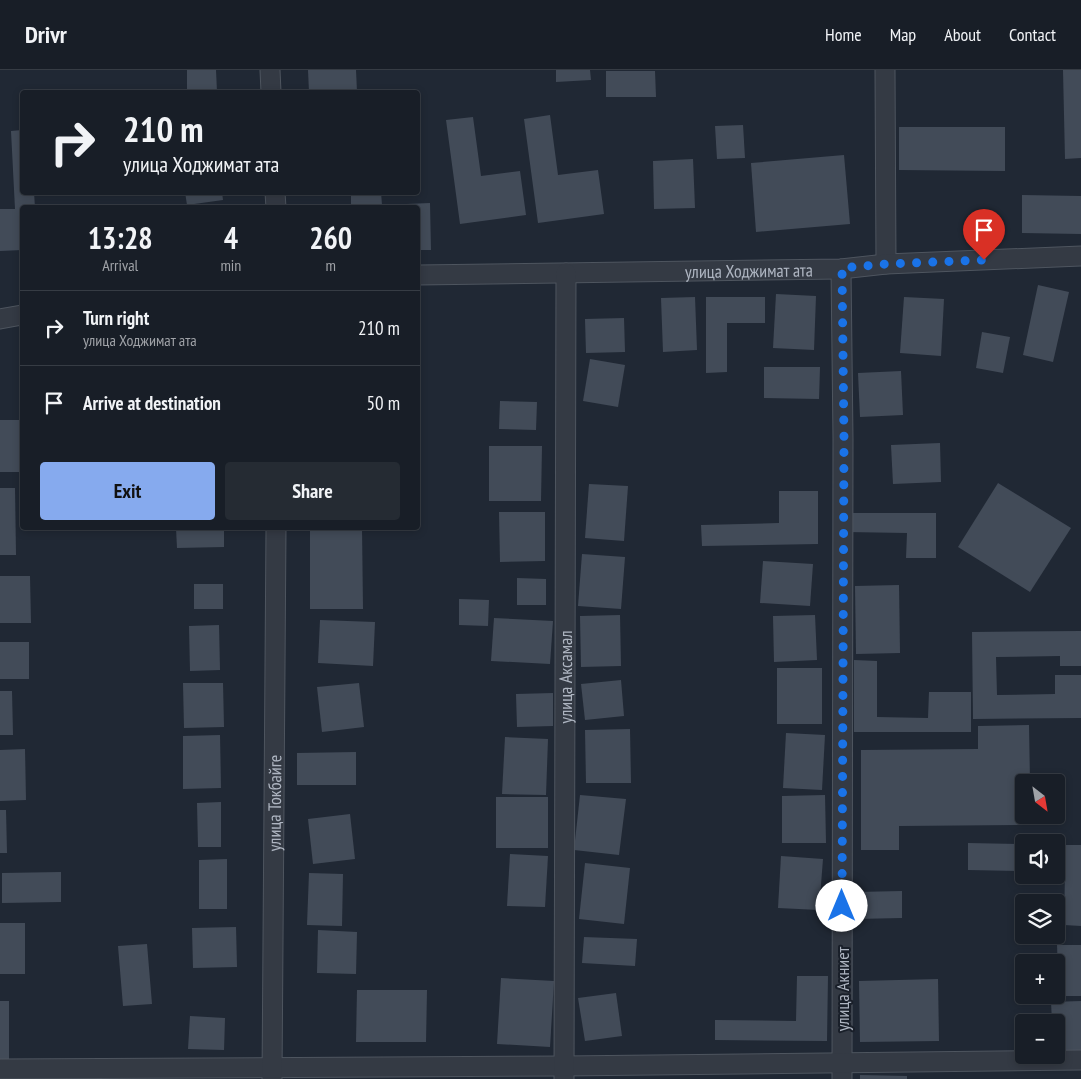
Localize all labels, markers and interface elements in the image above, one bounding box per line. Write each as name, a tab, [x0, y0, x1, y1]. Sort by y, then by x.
text: Drivr	[25, 19, 67, 50]
text: Home	[825, 23, 862, 46]
text: Map	[890, 23, 916, 46]
text: About	[944, 23, 981, 46]
text: Contact	[1009, 23, 1056, 46]
text: 210 m	[123, 106, 204, 152]
icon: right	[40, 110, 105, 175]
text: улица Ходжимат ата	[123, 150, 279, 178]
pin	[963, 209, 1005, 260]
icon: arrive	[970, 216, 998, 244]
text: 13:28	[88, 218, 153, 257]
text: 4	[224, 218, 238, 257]
text: 260	[309, 218, 352, 257]
text: Arrival	[102, 255, 138, 275]
text: min	[220, 255, 241, 275]
text: m	[325, 255, 336, 275]
street label: улица Ходжимат ата	[685, 258, 813, 283]
text: Turn right	[83, 306, 149, 330]
icon: right	[40, 314, 68, 342]
text: 210 m	[358, 316, 400, 340]
text: улица Ходжимат ата	[83, 330, 197, 350]
icon: arrive	[40, 389, 68, 417]
text: Arrive at destination	[83, 391, 221, 415]
text: 50 m	[367, 391, 400, 415]
button: Exit	[40, 462, 215, 520]
button: Share	[225, 462, 400, 520]
street label: улица Аксамал	[553, 630, 577, 724]
street label: улица Токбайге	[262, 755, 286, 851]
north arrow	[1015, 774, 1065, 824]
map controls	[1015, 774, 1065, 1064]
button: sound	[1015, 834, 1065, 884]
position arrow	[815, 879, 867, 931]
button: layers	[1015, 894, 1065, 944]
street label: улица Акниет	[831, 946, 854, 1031]
button: +	[1015, 954, 1065, 1004]
button: −	[1015, 1014, 1065, 1064]

